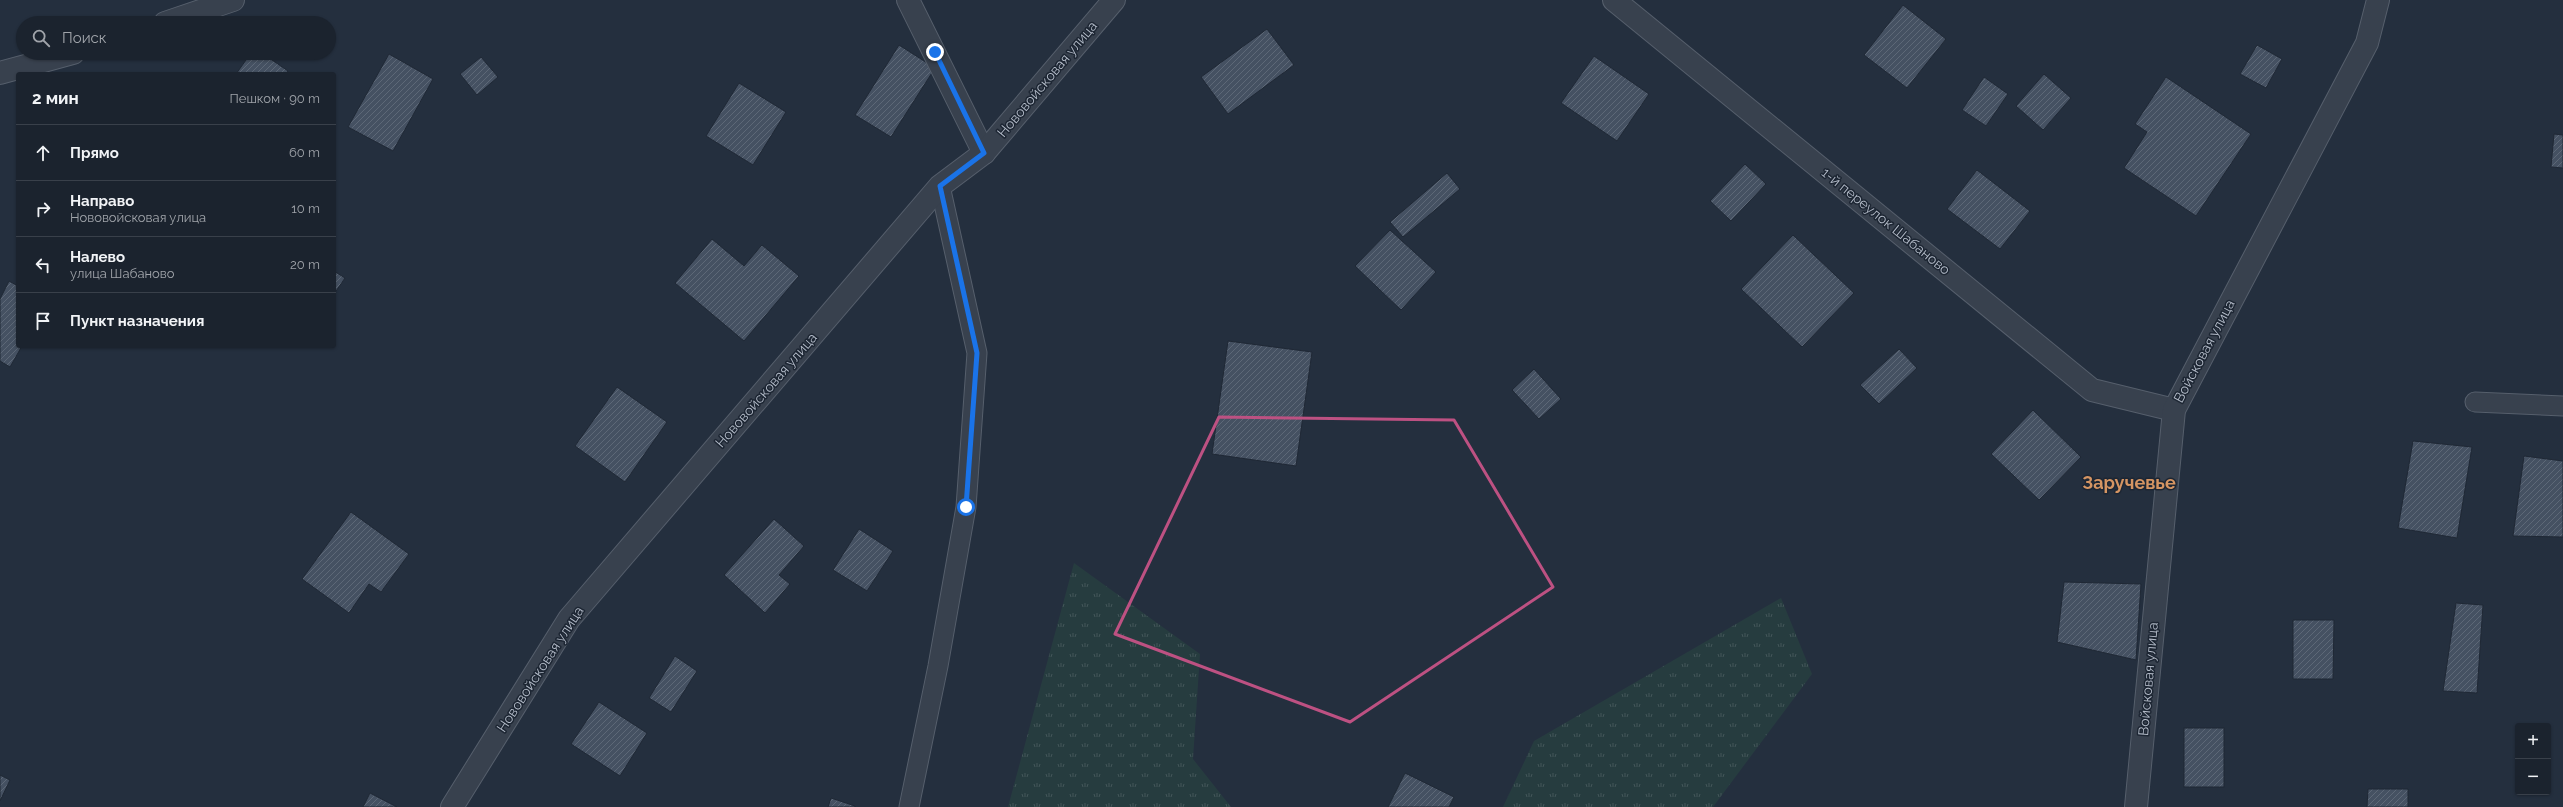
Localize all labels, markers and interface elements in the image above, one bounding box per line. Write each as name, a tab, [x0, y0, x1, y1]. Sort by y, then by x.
search box	[16, 16, 336, 60]
street label: Нововойсковая улица	[994, 18, 1100, 140]
icon: search	[30, 27, 52, 49]
text: Поиск	[62, 29, 107, 47]
route end	[926, 43, 944, 61]
text: 2 мин	[32, 88, 79, 108]
text: Пешком · 90 m	[230, 91, 320, 106]
icon: ahead	[32, 142, 54, 164]
text: Прямо	[70, 144, 119, 162]
text: 60 m	[289, 145, 320, 160]
street label: 1-й переулок Шабаново	[1819, 164, 1953, 278]
text: Направо	[70, 192, 134, 210]
icon: right	[32, 198, 54, 220]
text: 10 m	[291, 201, 320, 216]
text: Нововойсковая улица	[70, 210, 206, 225]
text: Налево	[70, 248, 125, 266]
icon: left	[32, 254, 54, 276]
text: 20 m	[290, 257, 320, 272]
text: улица Шабаново	[70, 266, 175, 281]
street label: Войсковая улица	[2170, 297, 2238, 405]
icon: arrive	[32, 310, 54, 332]
text: Пункт назначения	[70, 312, 204, 330]
street label: Нововойсковая улица	[712, 329, 820, 451]
district label: Заручевье	[2082, 472, 2176, 493]
route start	[957, 498, 975, 516]
street label: Нововойсковая улица	[493, 603, 587, 735]
street label: Войсковая улица	[2135, 621, 2161, 737]
map controls	[2515, 723, 2551, 795]
button: +	[2515, 723, 2551, 759]
button: −	[2515, 759, 2551, 795]

